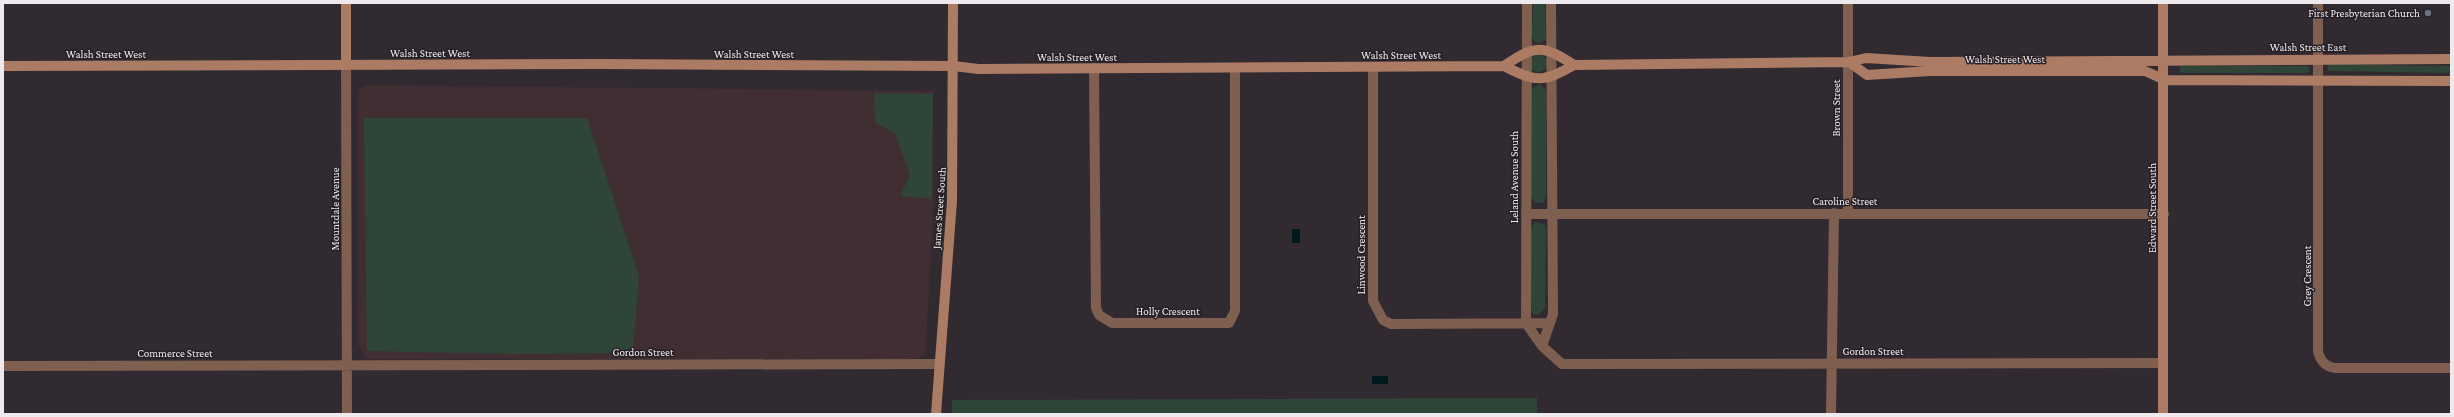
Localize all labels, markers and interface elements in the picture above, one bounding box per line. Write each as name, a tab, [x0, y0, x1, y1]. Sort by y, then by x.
place label: First Presbyterian Church	[2308, 7, 2420, 20]
marker: First Presbyterian Church	[2423, 8, 2433, 18]
street label: Walsh Street East	[2270, 41, 2347, 53]
street label: Walsh Street West	[390, 47, 470, 59]
street label: Walsh Street West	[66, 48, 146, 60]
street label: Walsh Street West	[714, 48, 794, 60]
street label: Walsh Street West	[1361, 49, 1441, 61]
street label: Walsh Street West	[1037, 51, 1117, 63]
street label: Walsh Street West	[1965, 53, 2045, 65]
street label: Brown Street	[1830, 79, 1842, 136]
street label: Leland Avenue South	[1508, 131, 1520, 223]
street label: Edward Street South	[2146, 163, 2158, 253]
street label: James Street South	[930, 166, 949, 251]
street label: Mountdale Avenue	[329, 167, 341, 250]
street label: Caroline Street	[1812, 195, 1878, 207]
street label: Linwood Crescent	[1355, 215, 1367, 295]
street label: Grey Crescent	[2301, 245, 2314, 306]
street label: Holly Crescent	[1136, 305, 1200, 318]
street label: Gordon Street	[1842, 345, 1904, 357]
street label: Gordon Street	[612, 346, 674, 358]
street label: Commerce Street	[137, 347, 213, 359]

